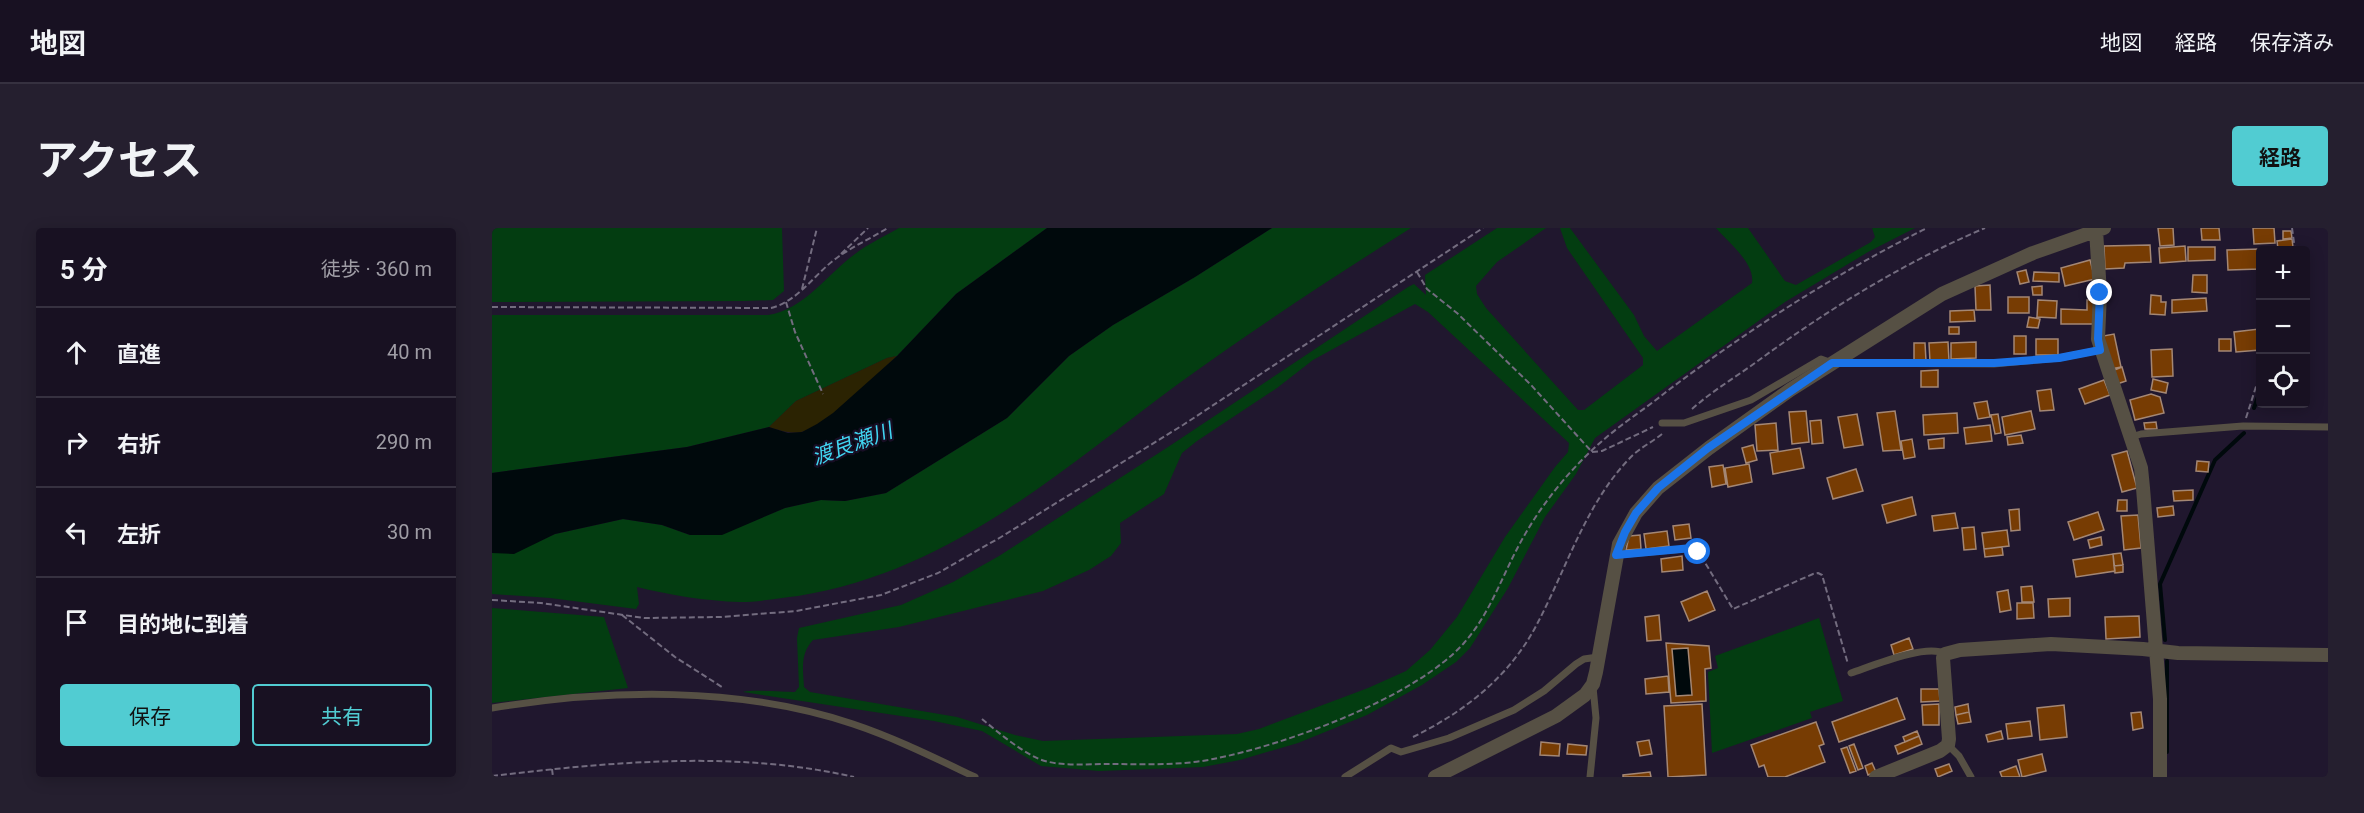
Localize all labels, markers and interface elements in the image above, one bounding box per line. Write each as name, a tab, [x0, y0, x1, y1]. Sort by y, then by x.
text: 地図	[30, 27, 86, 60]
text: 地図	[2100, 31, 2142, 55]
text: 経路	[2175, 31, 2217, 55]
text: 保存済み	[2250, 31, 2334, 55]
button: 経路	[2232, 126, 2328, 186]
text: アクセス	[36, 136, 202, 185]
map controls	[2256, 246, 2310, 408]
button: +	[2256, 246, 2310, 300]
text: 5 分	[60, 255, 107, 285]
text: 徒歩 · 360 m	[321, 257, 432, 281]
route end	[2086, 279, 2112, 305]
button: −	[2256, 300, 2310, 354]
icon: ahead	[60, 336, 93, 369]
text: 40 m	[387, 340, 432, 364]
text: 直進	[117, 342, 161, 367]
button: locate	[2256, 354, 2310, 408]
water label: 渡良瀬川	[808, 418, 897, 470]
icon: right	[60, 426, 93, 459]
text: 290 m	[376, 430, 432, 454]
text: 右折	[117, 432, 161, 457]
icon: left	[60, 516, 93, 549]
text: 30 m	[387, 520, 432, 544]
text: 左折	[117, 522, 161, 547]
route start	[1684, 538, 1710, 564]
icon: arrive	[60, 606, 93, 639]
text: 目的地に到着	[117, 612, 249, 637]
button: 保存	[60, 684, 240, 746]
button: 共有	[252, 684, 432, 746]

